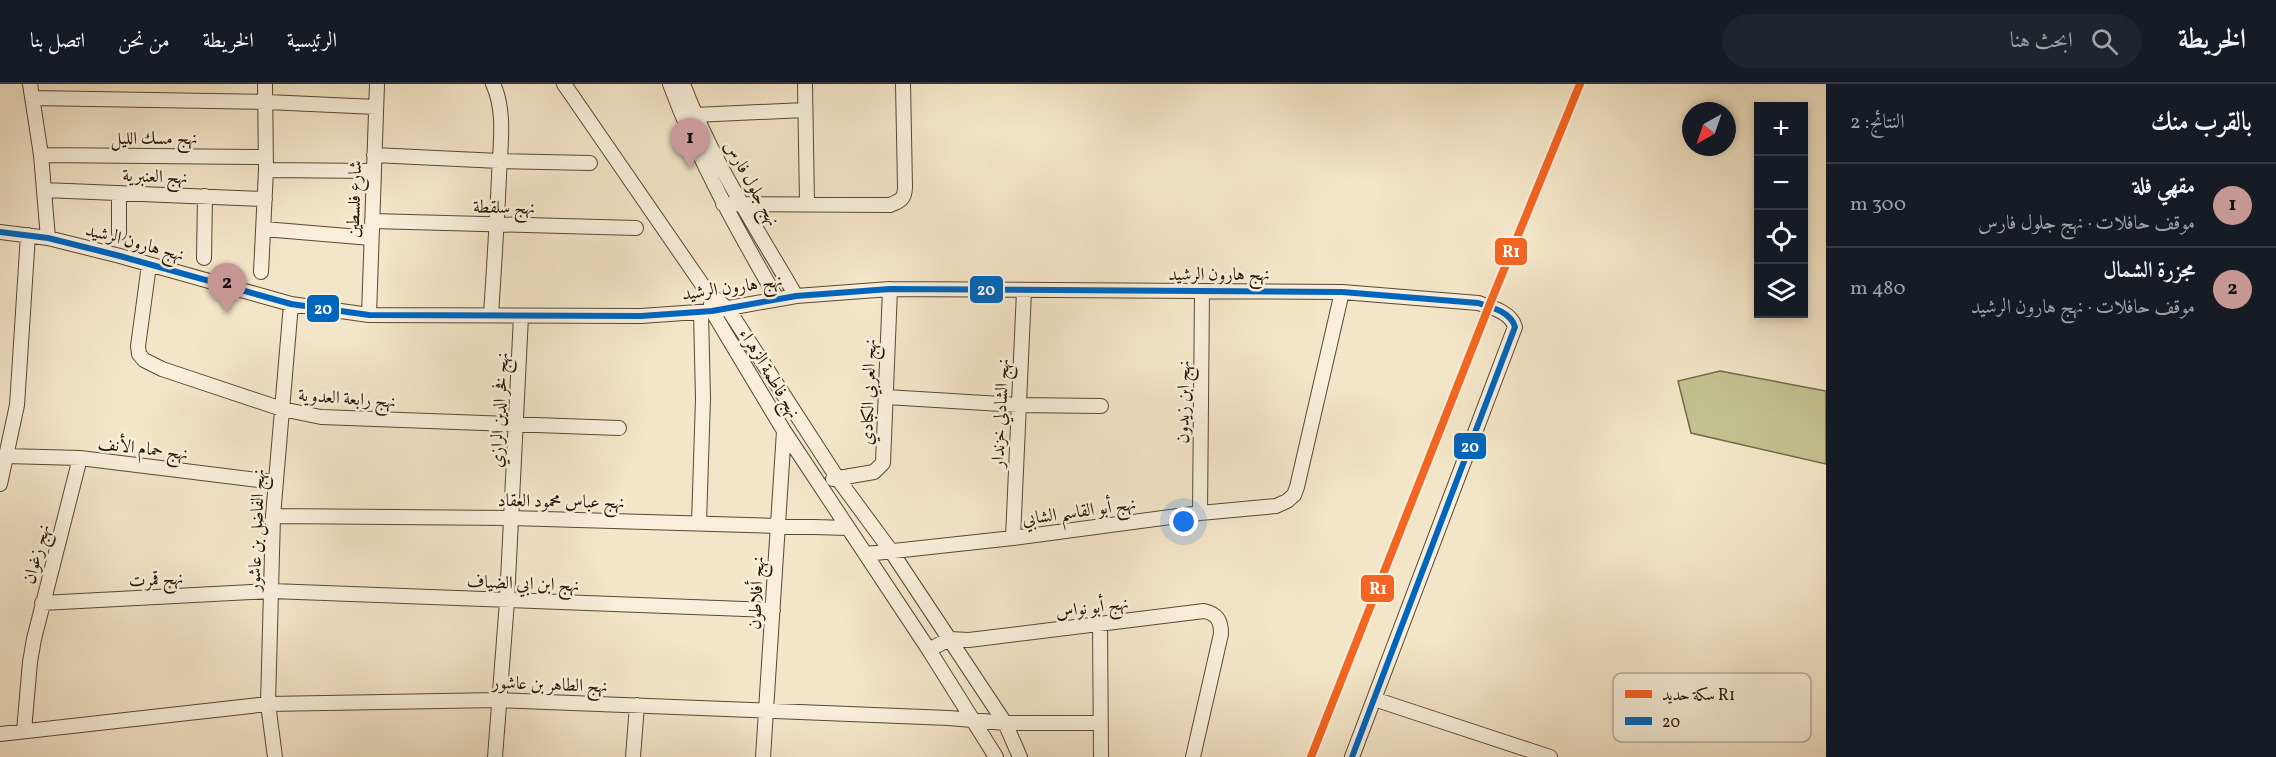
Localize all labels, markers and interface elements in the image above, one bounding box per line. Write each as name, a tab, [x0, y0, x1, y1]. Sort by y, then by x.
search box	[1722, 14, 2142, 68]
text: الخريطة	[2178, 21, 2246, 60]
icon: search	[2088, 25, 2121, 58]
text: ابحث هنا	[2010, 26, 2073, 57]
text: اتصل بنا	[30, 27, 85, 56]
text: من نحن	[118, 27, 170, 56]
text: الخريطة	[203, 27, 254, 56]
text: الرئيسية	[287, 27, 337, 56]
north arrow	[1682, 102, 1736, 156]
map controls	[1754, 102, 1808, 318]
button: +	[1754, 102, 1808, 156]
text: بالقرب منك	[2151, 105, 2252, 141]
text: النتائج: 2	[1850, 109, 1905, 137]
pin: 1	[670, 118, 710, 168]
street label: نهج مسك الليل	[111, 127, 198, 154]
street label: نهج جلول فارس	[715, 136, 785, 232]
button: −	[1754, 156, 1808, 210]
street label: شارع فلسطين	[342, 160, 370, 238]
street label: نهج العنبرية	[122, 164, 188, 193]
text: مقهي فلة	[2133, 172, 2195, 203]
text: 300 m	[1850, 191, 1906, 219]
text: 1	[2228, 191, 2237, 219]
street label: نهج سلقطة	[473, 195, 535, 224]
button: locate	[1754, 210, 1808, 264]
text: موقف حافلات · نهج جلول فارس	[1978, 210, 2195, 238]
street label: نهج هارون الرشيد	[82, 218, 187, 271]
line badge: R1	[1494, 237, 1528, 266]
text: R1	[1502, 242, 1520, 264]
text: مجزرة الشمال	[2103, 256, 2195, 287]
street label: نهج هارون الرشيد	[1168, 263, 1270, 290]
pin: 2	[208, 264, 246, 313]
button: layers	[1754, 264, 1808, 318]
street label: نهج هارون الرشيد	[680, 269, 784, 310]
line badge: 20	[969, 275, 1004, 304]
text: 480 m	[1850, 275, 1905, 303]
text: 2	[2227, 275, 2238, 303]
text: 20	[977, 280, 995, 302]
line badge: 20	[306, 294, 340, 323]
text: موقف حافلات · نهج هارون الرشيد	[1971, 294, 2195, 322]
text: 20	[314, 299, 332, 321]
street label: نهج فاطمة الزهراء	[730, 324, 805, 425]
street label: نهج العربي الكبادي	[855, 338, 886, 446]
street label: نهج فخر الدين الرازي	[485, 352, 518, 469]
street label: نهج الشادلي خزندار	[986, 358, 1019, 470]
street label: نهج ابن زيدون	[1171, 360, 1200, 444]
street label: نهج رابعة العدوية	[297, 384, 397, 417]
street label: نهج حمام الأنف	[96, 430, 190, 469]
line badge: 20	[1453, 432, 1487, 460]
text: 20	[1461, 437, 1479, 459]
street label: نهج الفاضل بن عاشور	[243, 469, 274, 594]
street label: نهج عباس محمود العقاد	[497, 489, 625, 518]
street label: نهج أبو القاسم الشابي	[1020, 490, 1138, 537]
your location	[1169, 507, 1198, 536]
street label: نهج زغوان	[18, 522, 59, 588]
street label: نهج أفلاطون	[741, 556, 774, 630]
street label: نهج قمرت	[128, 567, 184, 596]
street label: نهج ابن ابي الضياف	[466, 570, 580, 601]
line badge: R1	[1360, 574, 1395, 603]
text: R1	[1369, 579, 1387, 601]
street label: نهج أبو نواس	[1054, 590, 1130, 627]
street label: نهج الطاهر بن عاشور	[490, 671, 608, 702]
legend	[1613, 673, 1811, 742]
text: سكة حديد R1	[1662, 685, 1735, 707]
text: 20	[1662, 712, 1680, 734]

